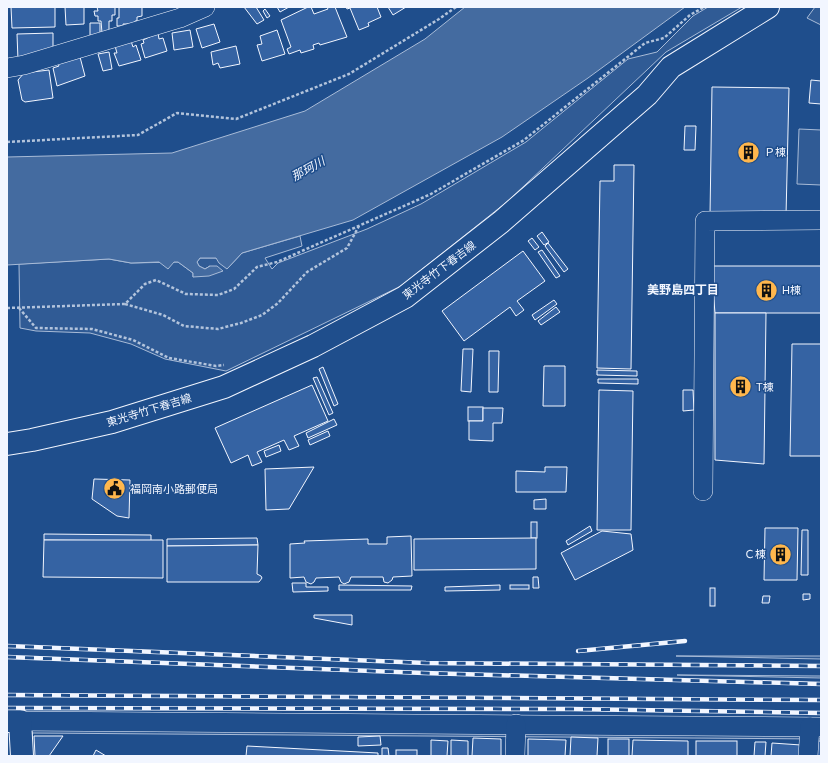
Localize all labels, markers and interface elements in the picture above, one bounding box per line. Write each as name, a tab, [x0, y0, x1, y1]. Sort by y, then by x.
building icon: Ｐ棟	[736, 139, 762, 165]
place label: Ｐ棟	[764, 146, 786, 158]
water label: 那珂川	[289, 153, 329, 184]
street label: 東光寺竹下春吉線	[400, 239, 478, 301]
building icon: H棟	[754, 277, 780, 303]
district label: 美野島四丁目	[647, 283, 719, 297]
place label: H棟	[782, 284, 801, 296]
building icon: T棟	[727, 374, 753, 400]
place label: T棟	[756, 381, 774, 393]
street label: 東光寺竹下春吉線	[105, 391, 193, 429]
public building icon: 福岡南小路郵便局	[102, 476, 128, 502]
place label: 福岡南小路郵便局	[130, 483, 218, 495]
building icon: Ｃ棟	[768, 541, 794, 567]
place label: Ｃ棟	[744, 548, 766, 560]

